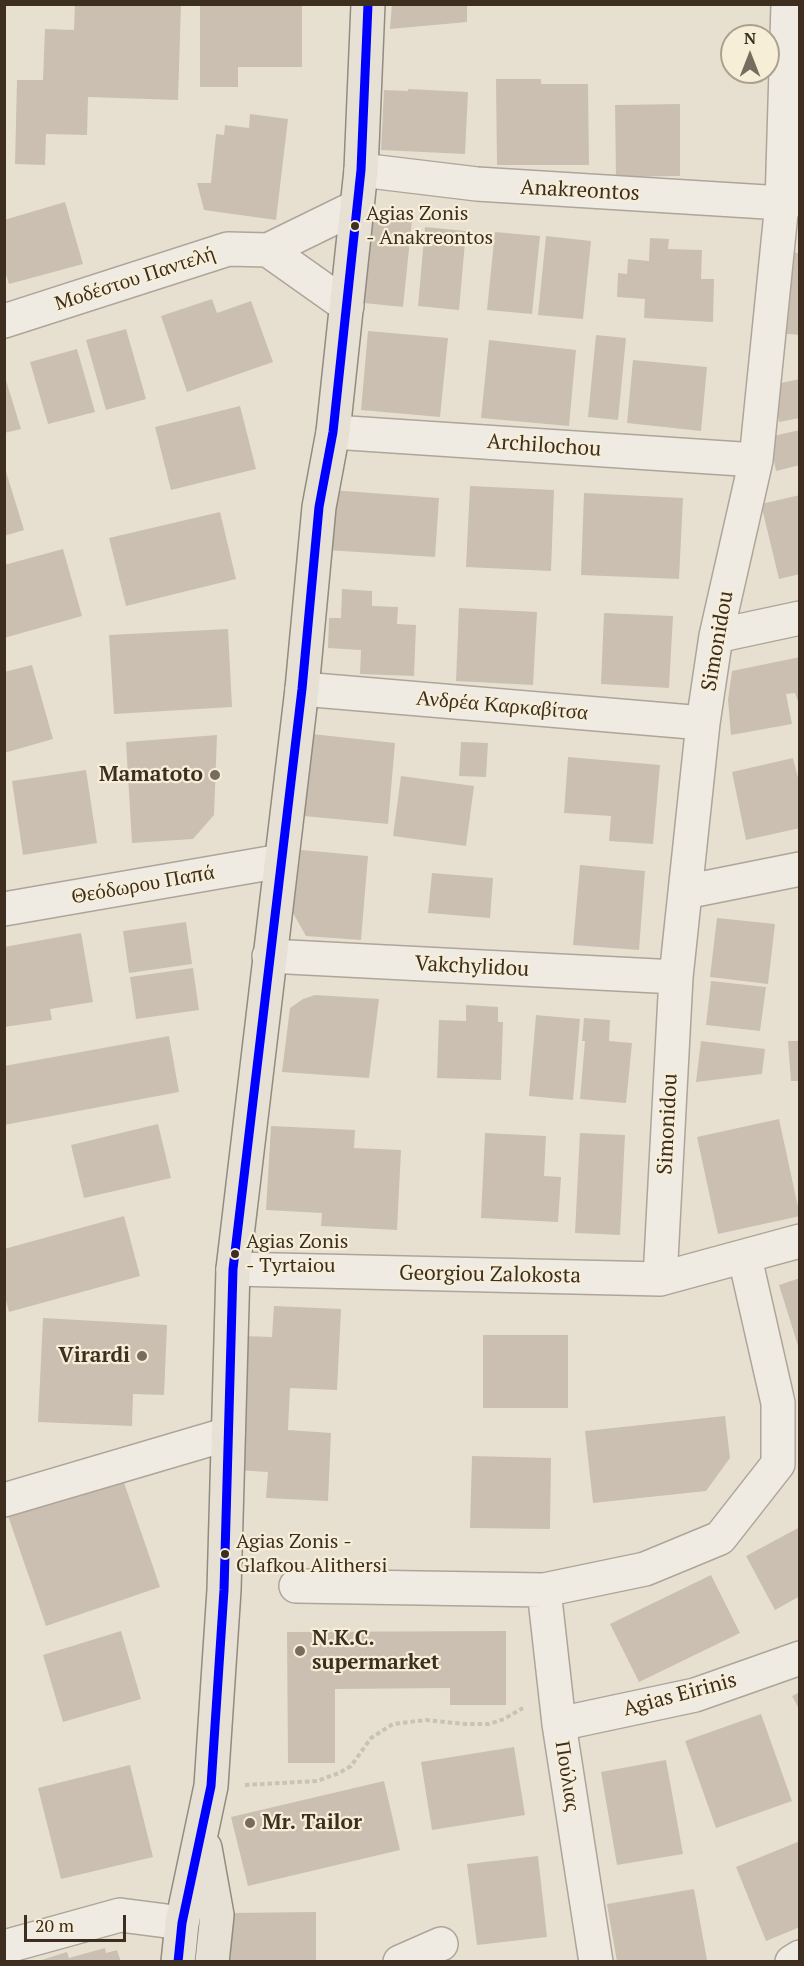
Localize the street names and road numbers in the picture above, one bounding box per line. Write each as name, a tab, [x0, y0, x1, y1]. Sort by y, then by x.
street label: Anakreontos	[520, 175, 640, 207]
street label: Μοδέστου Παντελή	[51, 241, 219, 317]
street label: Archilochou	[486, 429, 602, 463]
street label: Simonidou	[697, 589, 739, 693]
street label: Ανδρέα Καρκαβίτσα	[415, 686, 589, 726]
street label: Θεόδωρου Παπά	[70, 860, 216, 910]
street label: Vakchylidou	[414, 951, 530, 983]
street label: Simonidou	[653, 1073, 683, 1175]
street label: Georgiou Zalokosta	[399, 1261, 581, 1289]
street label: Agias Eirinis	[620, 1668, 740, 1722]
street label: Πούλιας	[549, 1739, 585, 1813]

